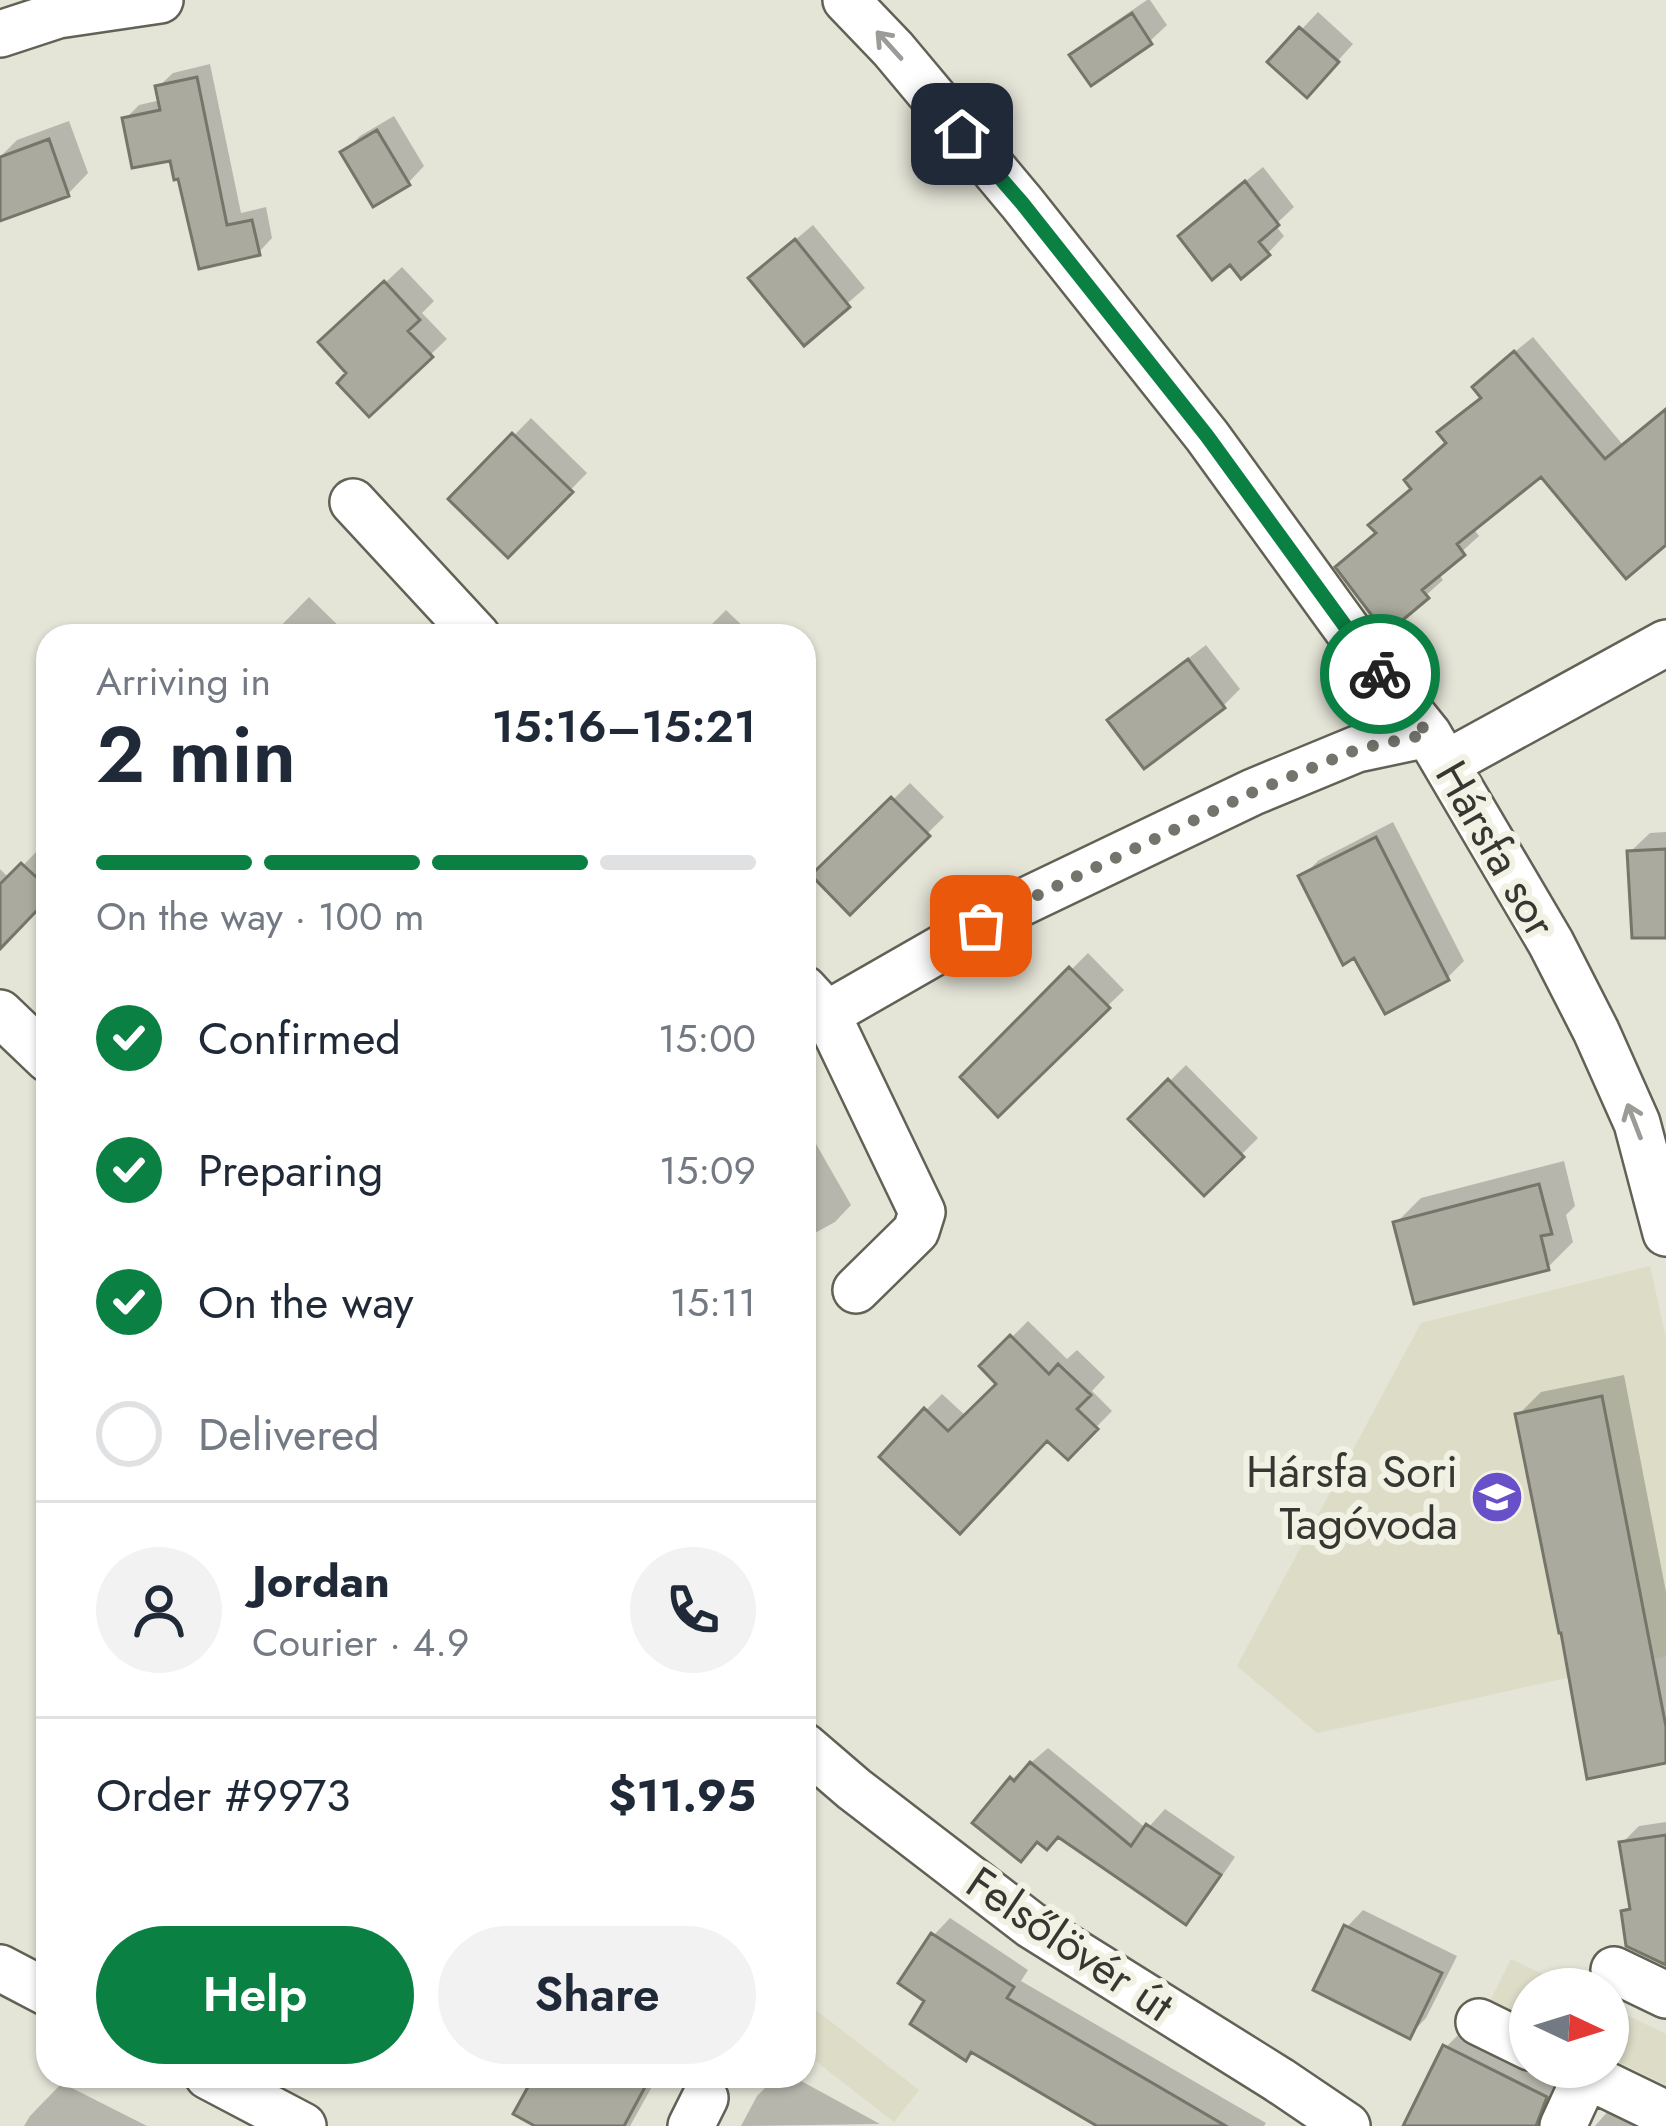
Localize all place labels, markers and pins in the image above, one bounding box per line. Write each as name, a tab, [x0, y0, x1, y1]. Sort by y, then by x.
pin	[911, 83, 1013, 185]
pin	[930, 875, 1032, 977]
place label: Hársfa Sori Tagóvoda	[1246, 1439, 1458, 1556]
school or university icon: Hársfa Sori Tagóvoda	[1469, 1469, 1525, 1525]

